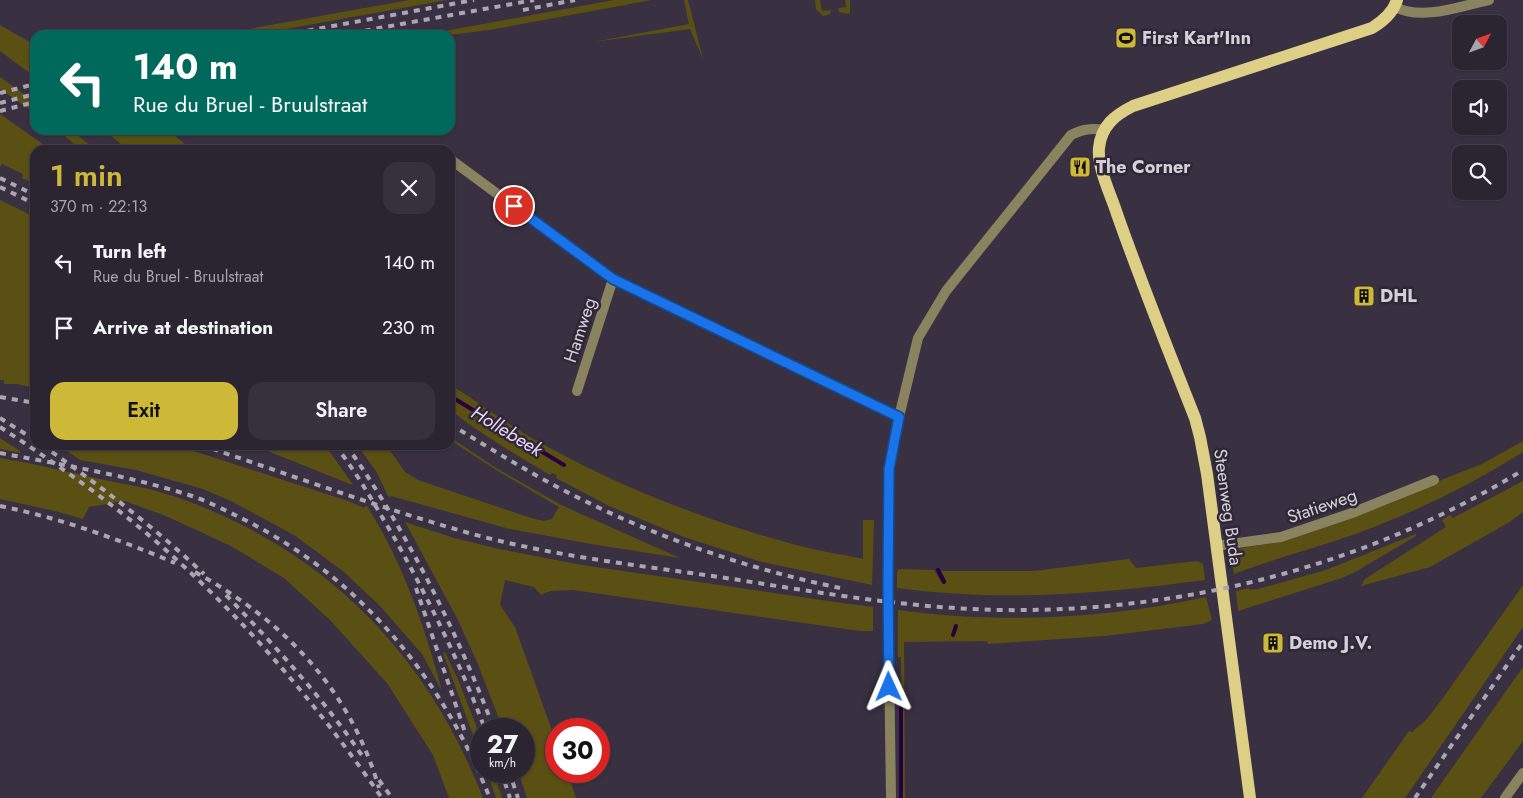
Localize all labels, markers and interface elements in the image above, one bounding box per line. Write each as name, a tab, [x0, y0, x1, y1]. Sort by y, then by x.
north arrow	[1452, 15, 1508, 70]
map controls	[1452, 15, 1507, 200]
place label: First Kart'Inn	[1142, 25, 1251, 51]
sports icon: First Kart'Inn	[1114, 26, 1138, 50]
text: 140 m	[133, 42, 238, 92]
icon: left	[50, 50, 115, 115]
button: sound	[1452, 80, 1507, 135]
text: Rue du Bruel - Bruulstraat	[133, 88, 367, 120]
button: search	[1452, 145, 1507, 200]
text: 1 min	[50, 154, 123, 197]
place label: The Corner	[1096, 154, 1191, 180]
restaurant icon: The Corner	[1068, 155, 1092, 179]
button: close	[383, 162, 435, 214]
pin	[493, 185, 535, 227]
icon: arrive	[500, 192, 528, 220]
text: 370 m · 22:13	[50, 195, 147, 218]
text: Turn left	[93, 238, 166, 265]
icon: left	[50, 249, 78, 277]
text: 140 m	[383, 249, 435, 276]
text: Rue du Bruel - Bruulstraat	[93, 265, 263, 288]
place label: DHL	[1380, 283, 1417, 309]
building icon: DHL	[1352, 284, 1376, 308]
street label: Hamweg	[557, 294, 603, 366]
icon: arrive	[50, 314, 78, 342]
text: Arrive at destination	[93, 314, 273, 341]
text: 230 m	[382, 314, 435, 341]
button: Exit	[50, 382, 238, 440]
button: Share	[248, 382, 435, 440]
water label: Hollebeek	[466, 399, 549, 463]
street label: Steenweg Buda	[1207, 447, 1249, 567]
street label: Statieweg	[1284, 482, 1360, 530]
place label: Demo J.V.	[1289, 630, 1372, 656]
building icon: Demo J.V.	[1261, 631, 1285, 655]
position arrow	[862, 660, 914, 712]
speed limit sign: 30	[545, 718, 610, 783]
text: 27	[487, 726, 518, 762]
text: km/h	[489, 754, 516, 772]

